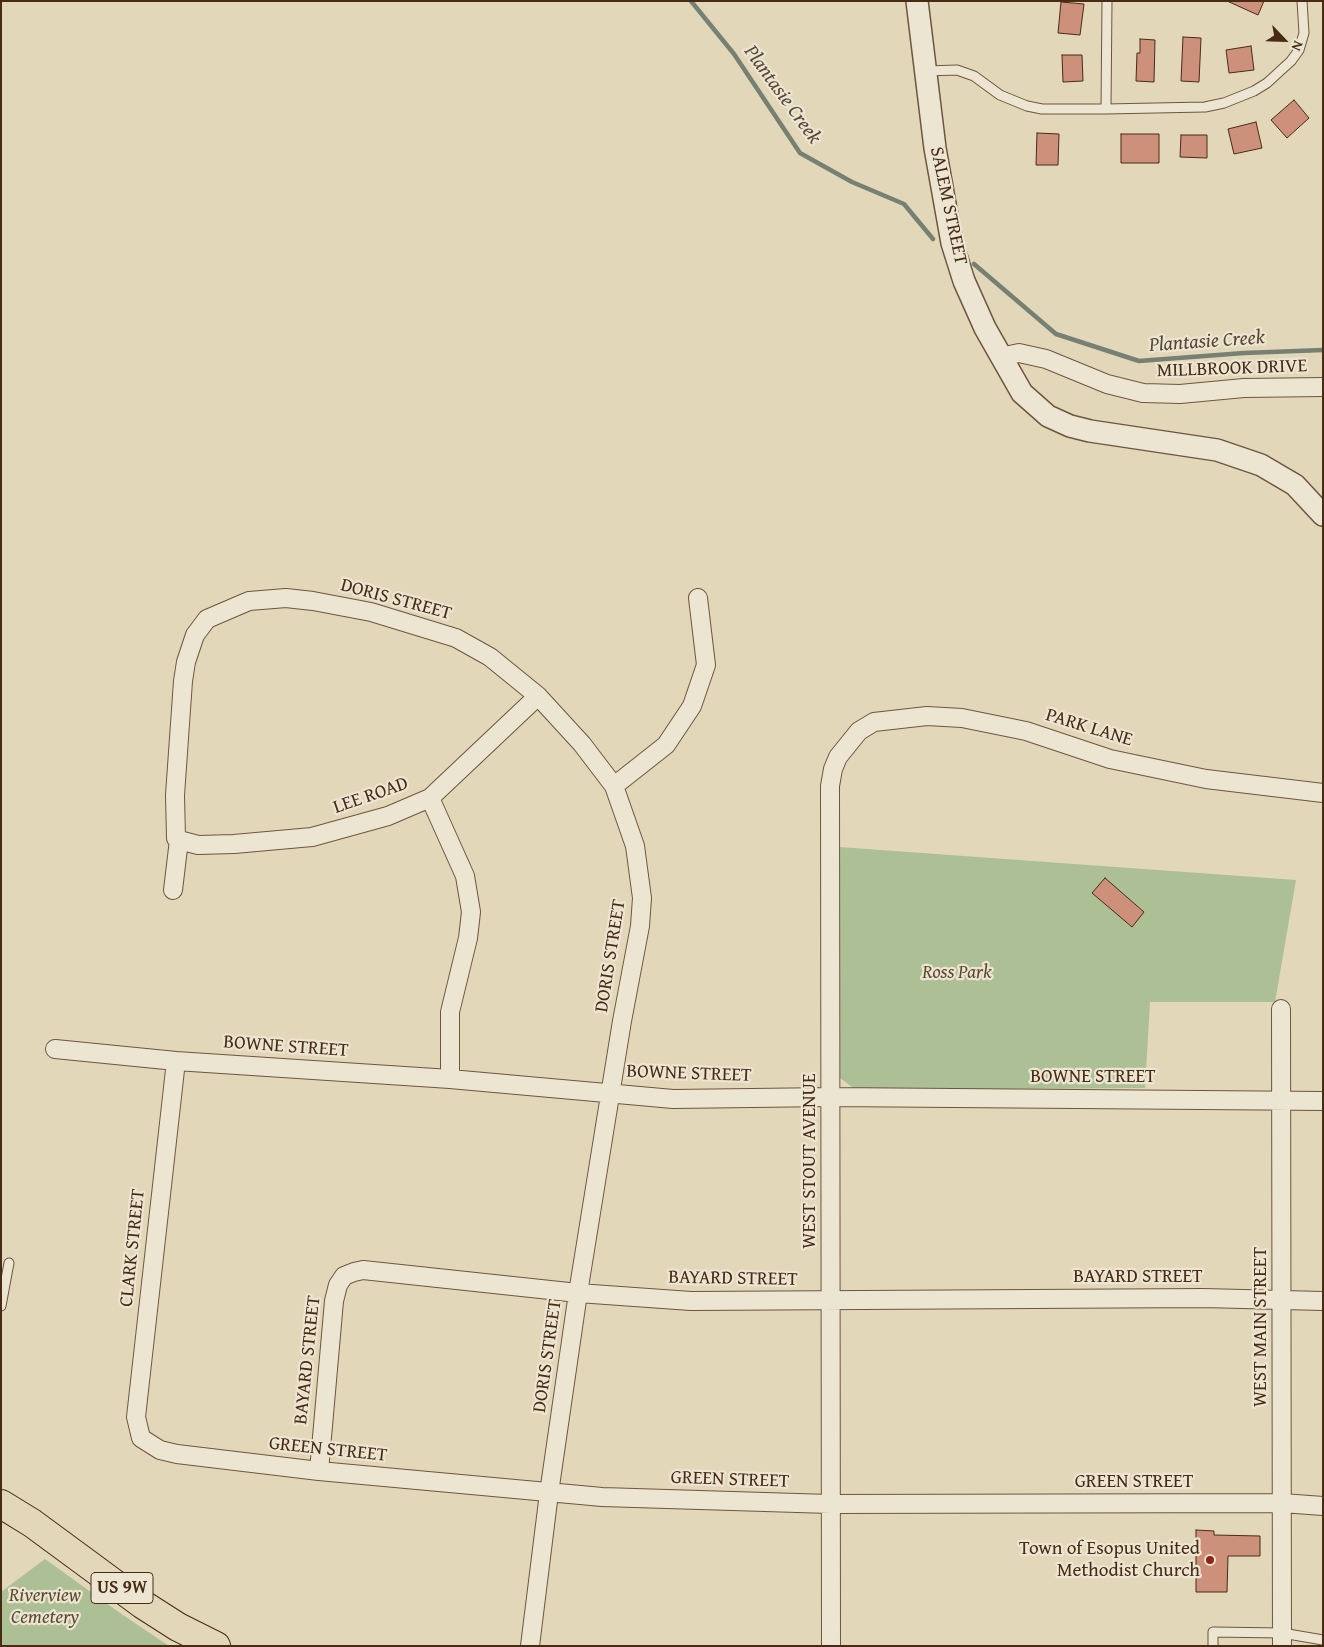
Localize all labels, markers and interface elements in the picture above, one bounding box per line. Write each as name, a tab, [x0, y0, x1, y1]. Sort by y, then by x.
north arrow	[1259, 15, 1309, 65]
text: N	[1287, 38, 1309, 54]
water label: Plantasie Creek	[738, 41, 826, 149]
street label: SALEM STREET	[924, 145, 972, 267]
water label: Plantasie Creek	[1148, 326, 1266, 358]
street label: MILLBROOK DRIVE	[1156, 355, 1308, 383]
street label: DORIS STREET	[338, 574, 454, 626]
street label: PARK LANE	[1043, 704, 1135, 752]
street label: LEE ROAD	[331, 773, 411, 819]
street label: DORIS STREET	[591, 898, 631, 1014]
park label: Ross Park	[922, 962, 992, 984]
street label: BOWNE STREET	[223, 1031, 349, 1063]
street label: BOWNE STREET	[626, 1060, 752, 1088]
street label: BOWNE STREET	[1030, 1066, 1156, 1088]
street label: WEST STOUT AVENUE	[799, 1073, 821, 1249]
street label: CLARK STREET	[115, 1188, 151, 1308]
street label: WEST MAIN STREET	[1250, 1247, 1272, 1407]
street label: BAYARD STREET	[668, 1266, 798, 1292]
street label: BAYARD STREET	[1073, 1266, 1203, 1288]
street label: BAYARD STREET	[290, 1294, 326, 1426]
street label: DORIS STREET	[529, 1298, 567, 1414]
street label: GREEN STREET	[268, 1432, 388, 1468]
street label: GREEN STREET	[670, 1467, 790, 1493]
street label: GREEN STREET	[1075, 1471, 1193, 1493]
place label: Town of Esopus United Methodist Church	[1019, 1538, 1200, 1582]
marker: Town of Esopus United Methodist Church	[1204, 1554, 1216, 1566]
road number: US 9W	[91, 1572, 153, 1604]
park label: Riverview Cemetery	[9, 1585, 81, 1629]

